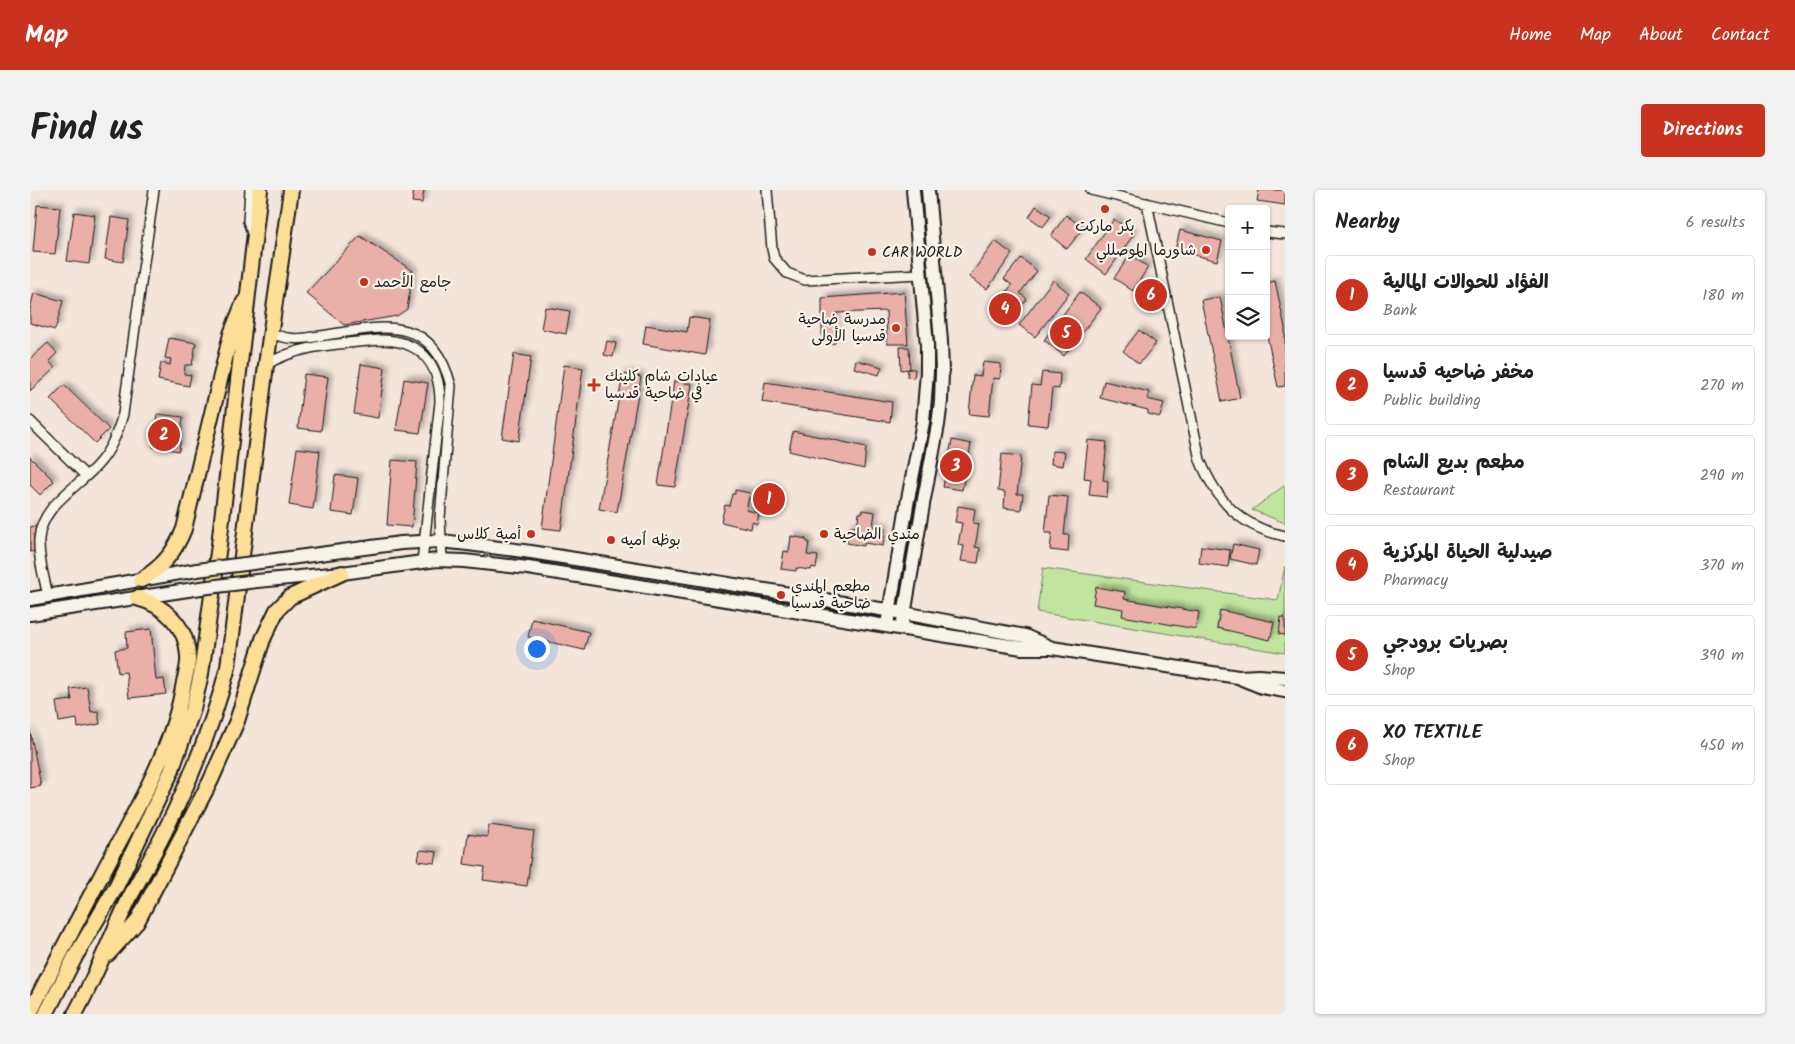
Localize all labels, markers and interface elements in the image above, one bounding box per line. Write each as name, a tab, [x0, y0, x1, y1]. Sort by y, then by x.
text: Map	[25, 16, 68, 55]
text: Home	[1509, 21, 1552, 50]
text: Map	[1580, 21, 1611, 50]
text: About	[1639, 21, 1683, 50]
text: Contact	[1711, 21, 1770, 50]
text: Find us	[30, 102, 143, 158]
button: Directions	[1641, 104, 1765, 157]
marker: بكر ماركت	[1099, 203, 1111, 215]
map controls	[1225, 205, 1270, 340]
button: +	[1225, 205, 1270, 250]
text: Nearby	[1335, 206, 1400, 239]
text: 6 results	[1686, 210, 1745, 235]
place label: بكر ماركت	[1075, 215, 1135, 239]
place label: شاورما الموصللي	[1096, 239, 1196, 263]
place label: CAR WORLD	[882, 241, 963, 265]
marker: شاورما الموصللي	[1200, 244, 1212, 256]
marker: CAR WORLD	[866, 246, 878, 258]
button: −	[1225, 250, 1270, 295]
text: الفؤاد للحوالات المالية	[1383, 268, 1549, 298]
place label: جامع الأحمد	[374, 271, 451, 295]
marker: جامع الأحمد	[358, 276, 370, 288]
pin: 6	[1135, 276, 1167, 314]
text: 1	[1350, 283, 1354, 308]
text: 180 m	[1702, 283, 1744, 308]
pin: 4	[989, 290, 1021, 328]
button: layers	[1225, 295, 1270, 340]
text: Bank	[1383, 298, 1417, 323]
place label: مدرسة ضاحية قدسيا الأولى	[799, 308, 886, 349]
pin: 5	[1050, 314, 1082, 352]
marker: مدرسة ضاحية قدسيا الأولى	[890, 322, 902, 334]
text: مخفر ضاحيه قدسيا	[1383, 358, 1534, 388]
place label: عيادات شام كلينك في ضاحية قدسيا	[605, 365, 718, 406]
text: 2	[1347, 373, 1357, 398]
text: 270 m	[1700, 373, 1744, 398]
marker: عيادات شام كلينك في ضاحية قدسيا	[587, 378, 601, 392]
text: Public building	[1383, 388, 1481, 413]
pin: 2	[148, 416, 180, 454]
pin: 3	[940, 447, 972, 485]
text: مطعم بديع الشام	[1383, 448, 1525, 478]
text: 3	[1348, 463, 1356, 488]
text: 290 m	[1700, 463, 1744, 488]
text: Restaurant	[1383, 478, 1455, 503]
pin: 1	[753, 480, 785, 518]
place label: أمية كلاس	[457, 523, 521, 547]
place label: مندي الضاحية	[834, 523, 920, 547]
marker: أمية كلاس	[525, 528, 537, 540]
marker: مندي الضاحية	[818, 528, 830, 540]
place label: بوظه اُميه	[621, 529, 681, 553]
marker: بوظه اُميه	[605, 534, 617, 546]
text: صيدلية الحياة المركزية	[1383, 538, 1553, 568]
text: 4	[1348, 553, 1356, 578]
text: 370 m	[1700, 553, 1744, 578]
text: Pharmacy	[1383, 568, 1448, 593]
place label: مطعم المندي ضاحية قدسيا	[791, 575, 871, 616]
marker: مطعم المندي ضاحية قدسيا	[775, 589, 787, 601]
text: بصريات برودجي	[1383, 628, 1508, 658]
your location	[524, 636, 550, 662]
text: 5	[1348, 643, 1356, 668]
text: 390 m	[1700, 643, 1744, 668]
text: Shop	[1383, 658, 1415, 683]
text: XO TEXTILE	[1383, 718, 1482, 748]
text: 6	[1348, 733, 1356, 758]
text: 450 m	[1699, 733, 1744, 758]
text: Shop	[1383, 748, 1415, 773]

